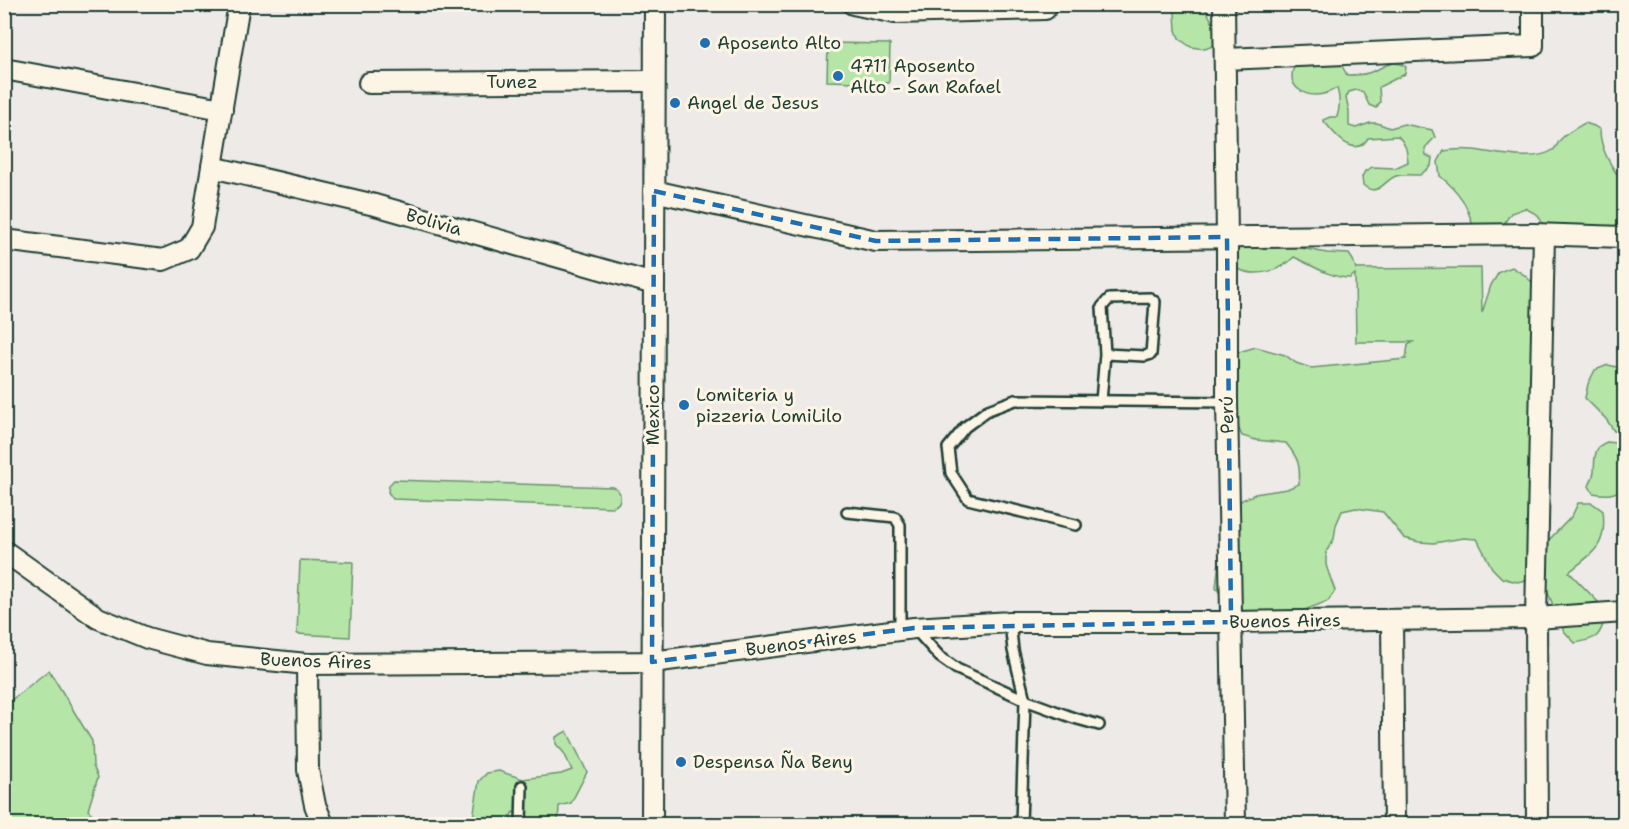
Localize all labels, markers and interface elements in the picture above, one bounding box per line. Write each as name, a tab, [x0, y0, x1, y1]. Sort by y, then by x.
place label: Aposento Alto	[717, 31, 841, 55]
marker: Aposento Alto	[698, 36, 712, 50]
place label: 4711 Aposento Alto - San Rafael	[850, 54, 1001, 99]
marker: 4711 Aposento Alto - San Rafael	[831, 69, 845, 83]
street label: Tunez	[486, 70, 538, 94]
place label: Angel de Jesus	[687, 91, 819, 115]
marker: Angel de Jesus	[668, 96, 682, 110]
street label: Bolivia	[403, 203, 465, 241]
place label: Lomiteria y pizzeria LomiLilo	[696, 383, 842, 428]
street label: Mexico	[641, 384, 665, 446]
street label: Perú	[1215, 396, 1239, 434]
marker: Lomiteria y pizzeria LomiLilo	[677, 398, 691, 412]
street label: Buenos Aires	[1229, 608, 1341, 634]
street label: Buenos Aires	[744, 624, 858, 662]
street label: Buenos Aires	[260, 647, 372, 675]
place label: Despensa Ña Beny	[693, 750, 853, 774]
marker: Despensa Ña Beny	[674, 755, 688, 769]

